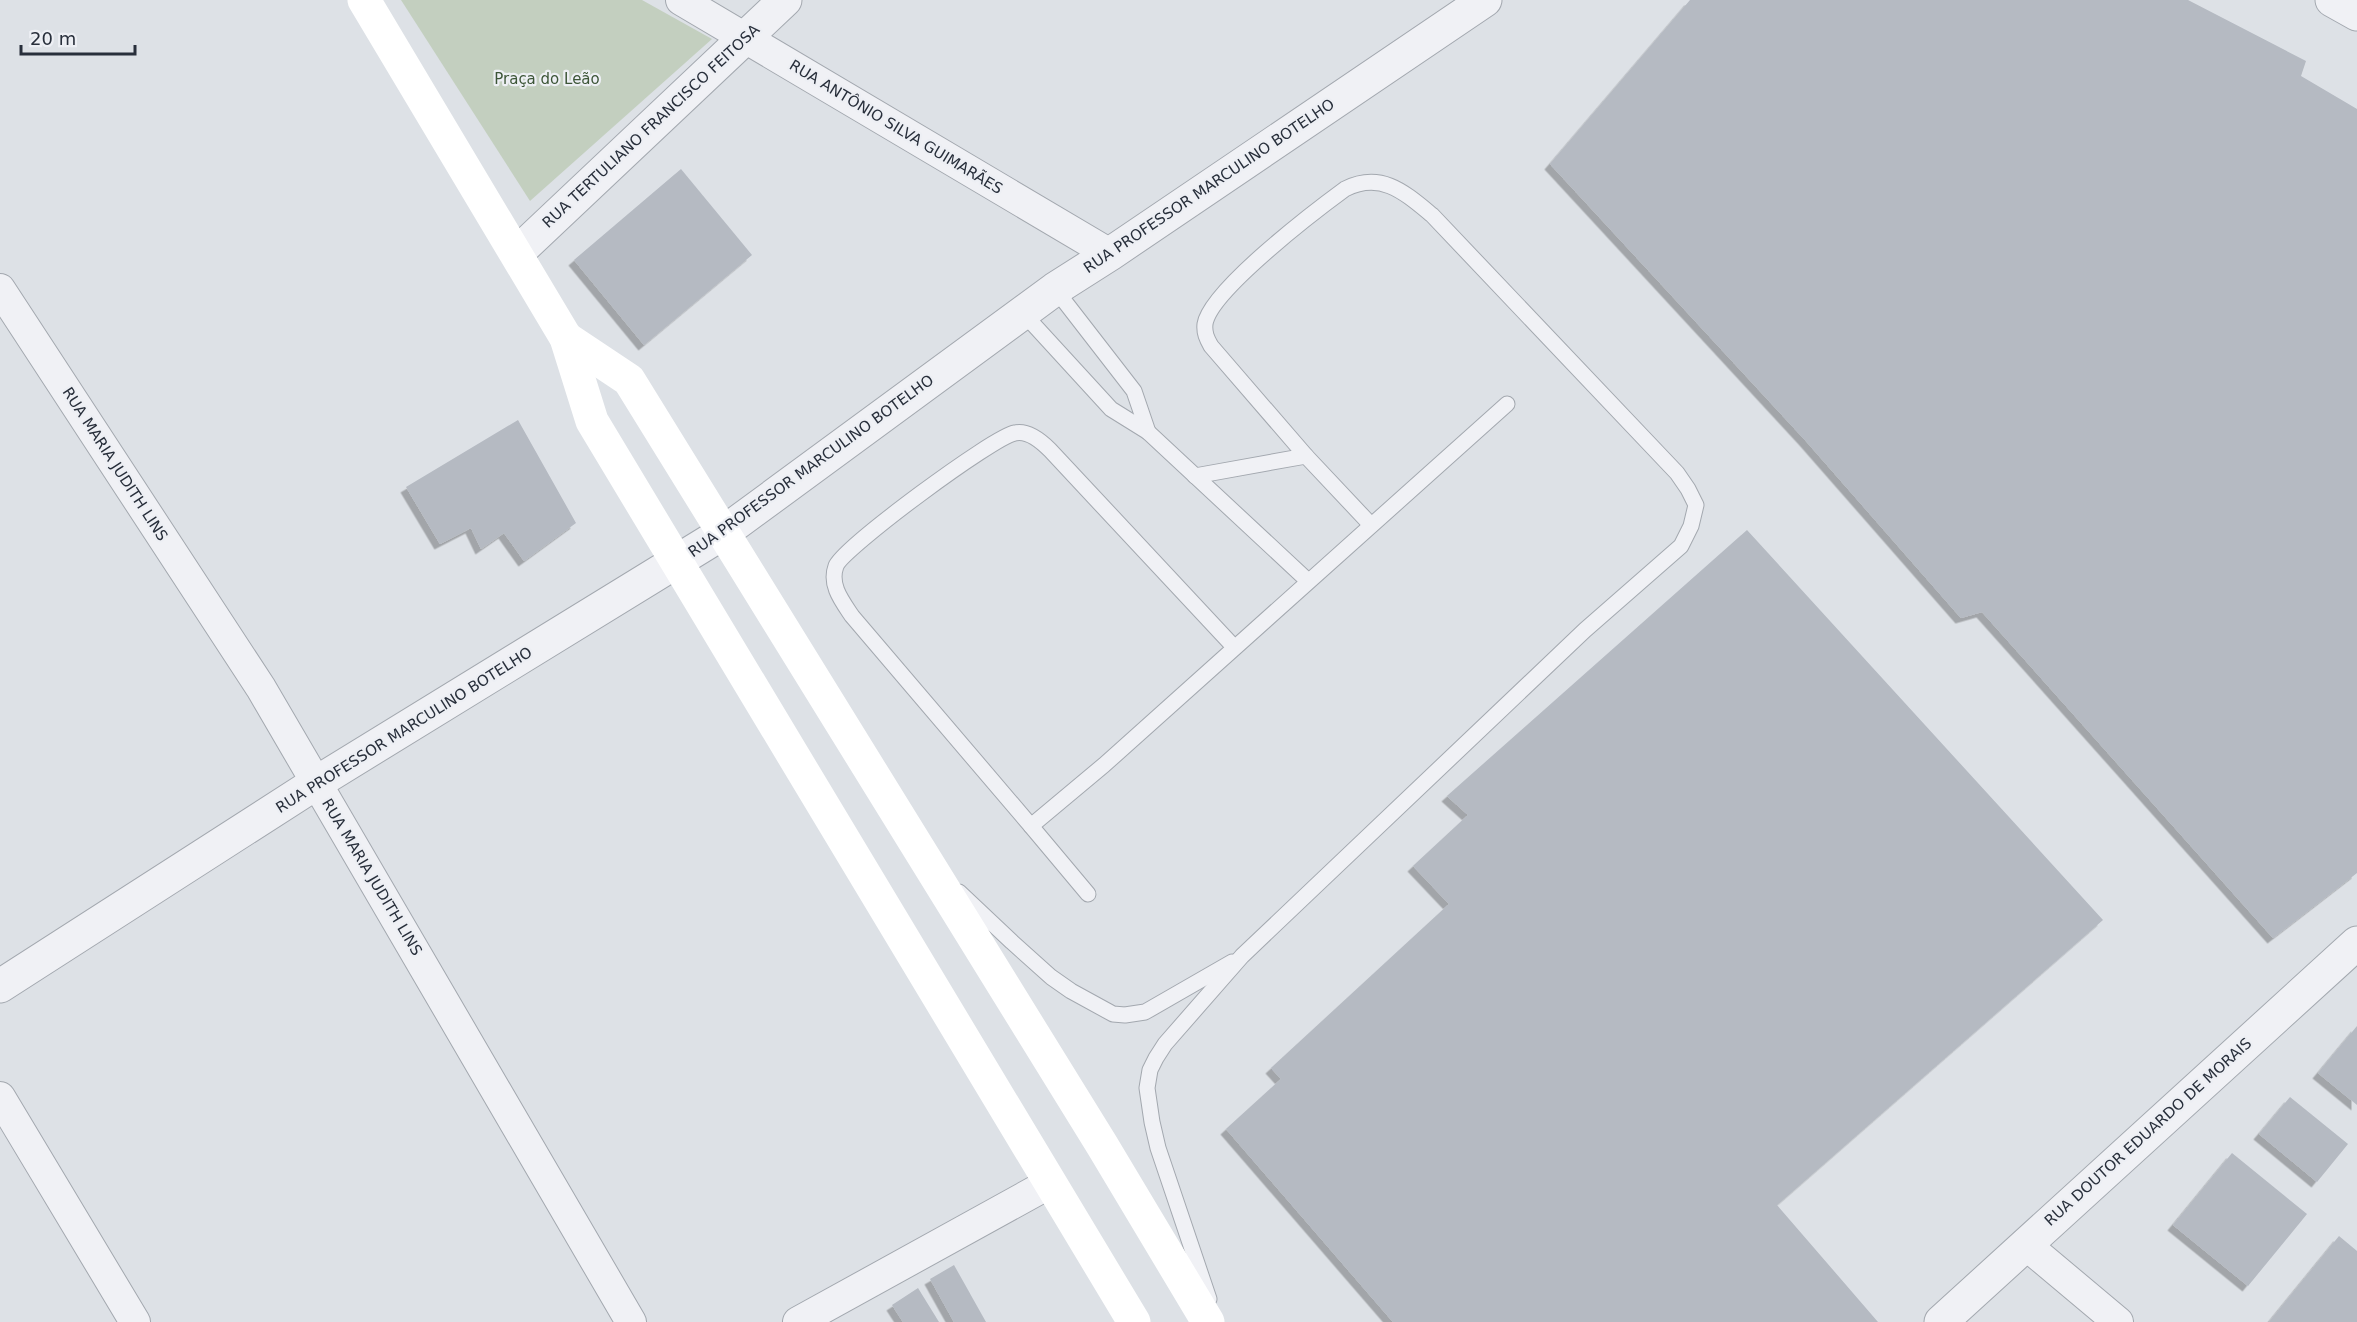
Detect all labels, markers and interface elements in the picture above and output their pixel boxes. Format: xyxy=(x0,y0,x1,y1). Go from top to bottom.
scale bar xyxy=(21,18,135,56)
street label: RUA TERTULIANO FRANCISCO FEITOSA xyxy=(539,20,764,232)
text: 20 m xyxy=(30,28,76,49)
street label: RUA ANTÔNIO SILVA GUIMARÃES xyxy=(786,55,1006,198)
park label: Praça do Leão xyxy=(494,70,600,88)
street label: RUA PROFESSOR MARCULINO BOTELHO xyxy=(1080,95,1338,277)
street label: RUA PROFESSOR MARCULINO BOTELHO xyxy=(685,371,937,561)
street label: RUA MARIA JUDITH LINS xyxy=(59,384,171,544)
street label: RUA PROFESSOR MARCULINO BOTELHO xyxy=(273,643,535,817)
street label: RUA MARIA JUDITH LINS xyxy=(318,795,426,959)
street label: RUA DOUTOR EDUARDO DE MORAIS xyxy=(2041,1034,2255,1230)

